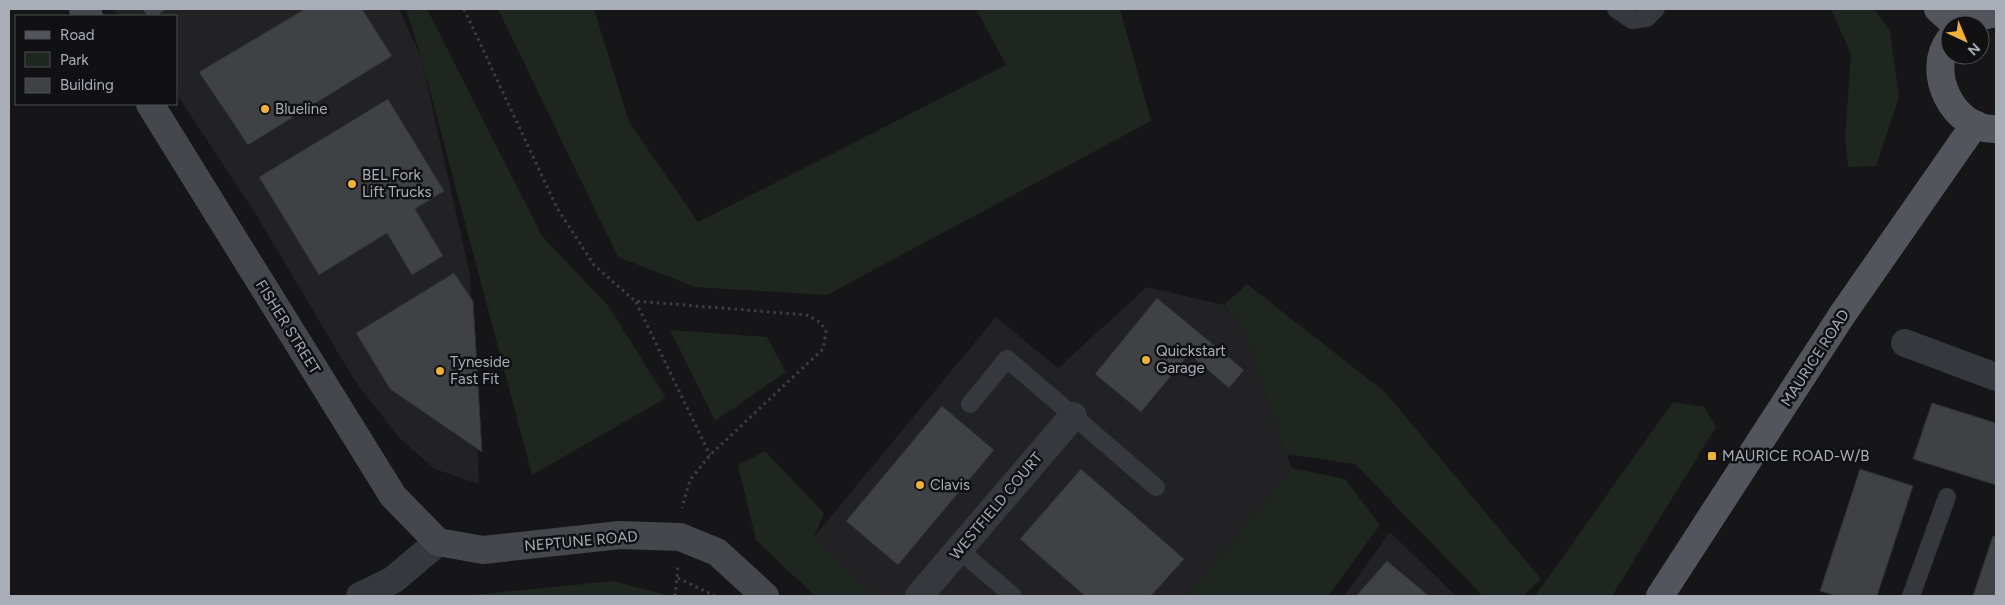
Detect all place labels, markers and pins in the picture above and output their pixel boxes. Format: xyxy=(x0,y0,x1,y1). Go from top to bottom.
place label: Blueline xyxy=(275,100,327,118)
marker: Blueline xyxy=(259,103,271,115)
place label: BEL Fork Lift Trucks xyxy=(362,166,432,201)
marker: BEL Fork Lift Trucks xyxy=(346,178,358,190)
place label: Quickstart Garage xyxy=(1156,342,1226,377)
place label: Tyneside Fast Fit xyxy=(450,353,510,388)
marker: Quickstart Garage xyxy=(1140,354,1152,366)
marker: Tyneside Fast Fit xyxy=(434,365,446,377)
place label: MAURICE ROAD-W/B xyxy=(1722,447,1869,465)
marker: MAURICE ROAD-W/B xyxy=(1706,450,1718,462)
place label: Clavis xyxy=(930,476,970,494)
marker: Clavis xyxy=(914,479,926,491)

